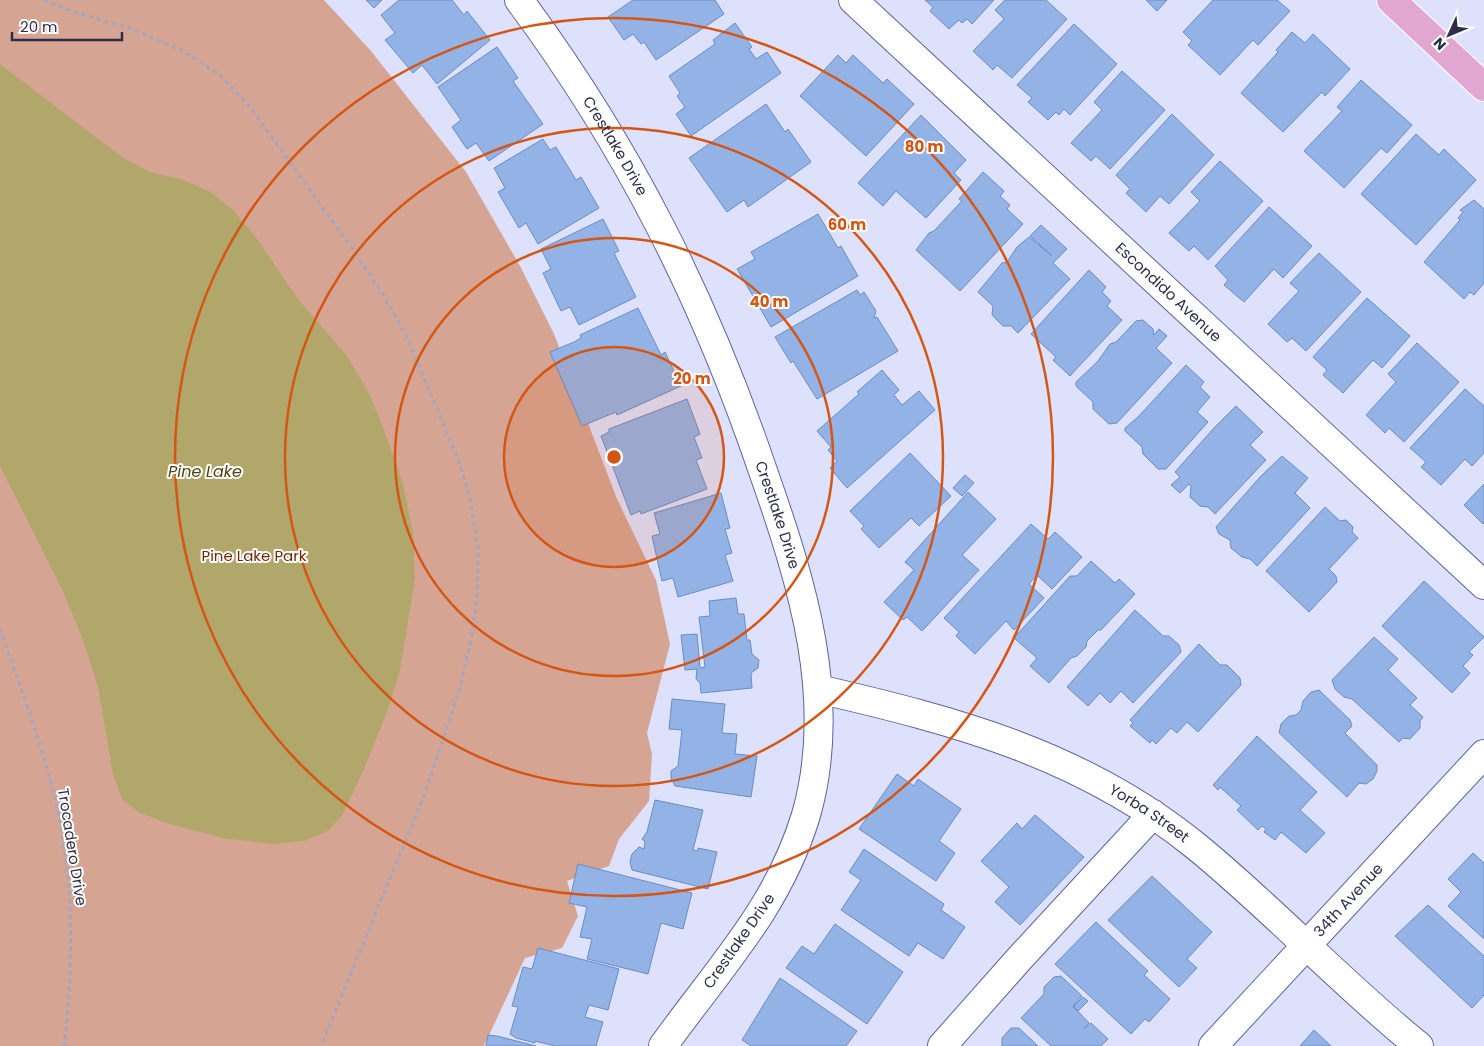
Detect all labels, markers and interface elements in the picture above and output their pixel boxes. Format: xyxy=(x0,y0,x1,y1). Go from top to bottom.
scale bar xyxy=(12,10,122,42)
north arrow xyxy=(1424,10,1474,60)
text: 20 m xyxy=(20,16,58,37)
text: N xyxy=(1429,33,1450,55)
street label: Crestlake Drive xyxy=(578,92,653,199)
text: 80 m xyxy=(905,136,943,157)
text: 60 m xyxy=(828,214,866,235)
street label: Escondido Avenue xyxy=(1111,237,1226,347)
text: 40 m xyxy=(749,291,789,312)
text: 20 m xyxy=(673,368,711,389)
centre of rings xyxy=(605,448,623,466)
street label: Crestlake Drive xyxy=(750,458,805,571)
water label: Pine Lake xyxy=(168,460,242,483)
park label: Pine Lake Park xyxy=(201,545,307,566)
street label: Yorba Street xyxy=(1105,779,1194,847)
street label: Trocadero Drive xyxy=(53,787,92,907)
street label: 34th Avenue xyxy=(1308,858,1388,941)
street label: Crestlake Drive xyxy=(698,889,779,993)

